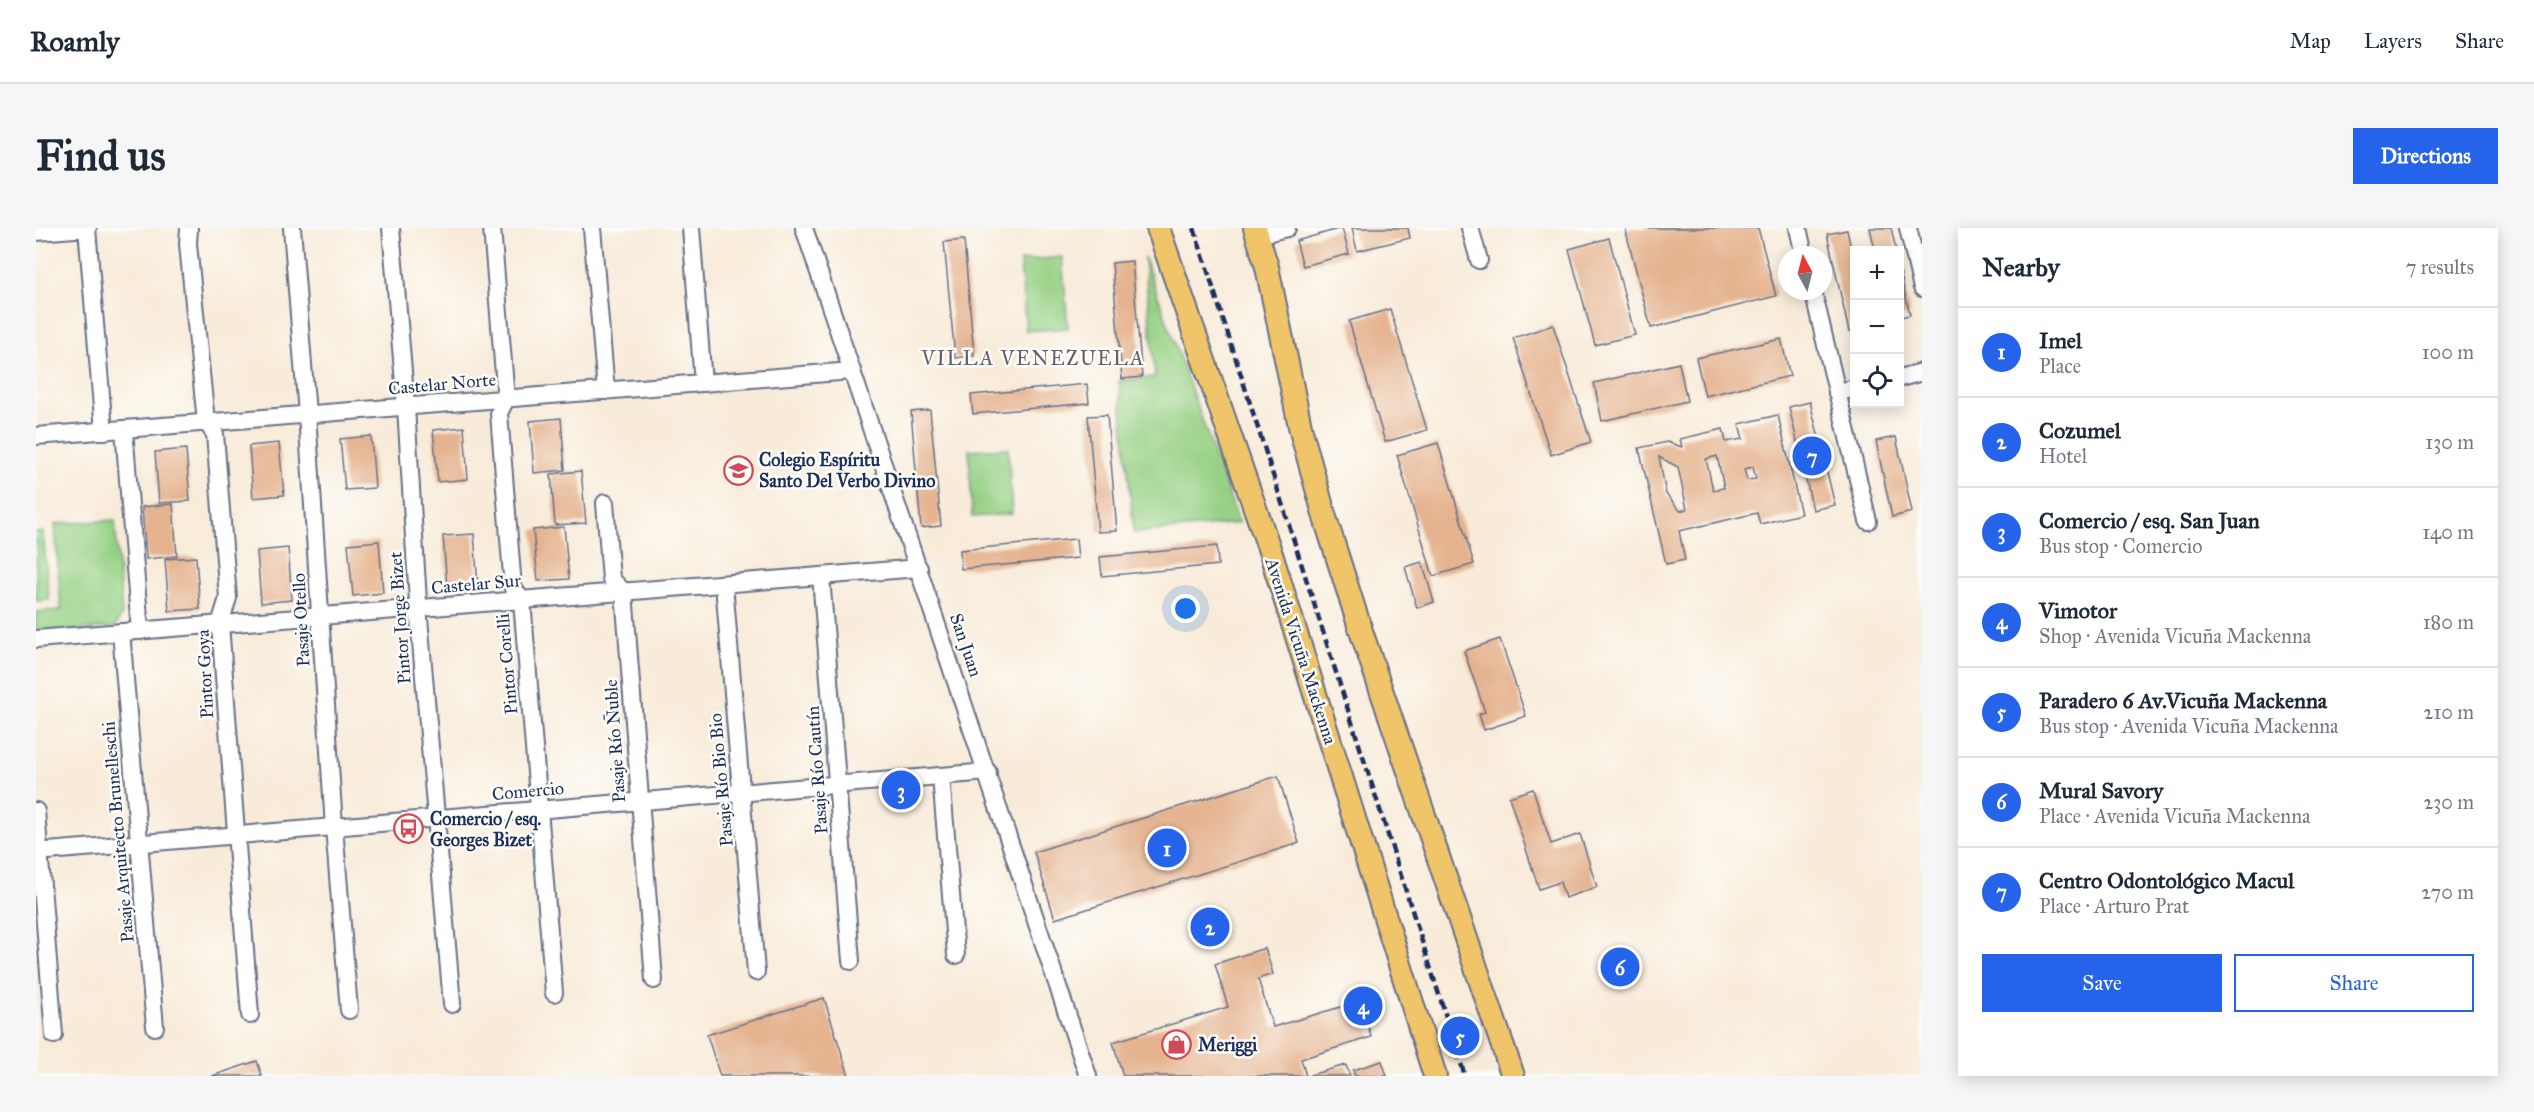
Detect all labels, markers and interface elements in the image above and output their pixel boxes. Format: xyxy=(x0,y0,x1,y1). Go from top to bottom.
text: Roamly xyxy=(30,24,119,59)
text: Map xyxy=(2290,28,2331,54)
text: Layers xyxy=(2364,28,2422,54)
text: Share xyxy=(2455,28,2504,54)
button: Directions xyxy=(2353,128,2498,184)
text: Find us xyxy=(36,130,166,182)
north arrow xyxy=(1778,246,1832,300)
map controls xyxy=(1850,246,1904,408)
button: + xyxy=(1850,246,1904,300)
text: Nearby xyxy=(1982,251,2060,283)
text: 7 results xyxy=(2406,255,2474,279)
button: − xyxy=(1850,300,1904,354)
text: Imel xyxy=(2039,327,2082,354)
text: 1 xyxy=(1998,340,2005,364)
text: 100 m xyxy=(2422,340,2474,364)
district label: VILLA VENEZUELA xyxy=(920,346,1145,370)
button: locate xyxy=(1850,354,1904,408)
text: Place xyxy=(2039,354,2081,378)
street label: Castelar Norte xyxy=(387,368,497,400)
text: Cozumel xyxy=(2039,417,2121,444)
text: 2 xyxy=(1997,430,2006,454)
text: 130 m xyxy=(2425,430,2474,454)
pin: 7 xyxy=(1792,434,1832,478)
text: Hotel xyxy=(2039,444,2087,468)
place label: Colegio Espíritu Santo Del Verbo Divino xyxy=(759,449,935,492)
school or university icon: Colegio Espíritu Santo Del Verbo Divino xyxy=(722,454,754,486)
text: Comercio / esq. San Juan xyxy=(2039,507,2260,534)
text: 3 xyxy=(1998,520,2006,544)
text: 140 m xyxy=(2422,520,2474,544)
text: Bus stop · Comercio xyxy=(2039,534,2202,558)
street label: Pintor Jorge Bizet xyxy=(384,550,417,685)
street label: Avenida Vicuña Mackenna xyxy=(1260,554,1342,747)
street label: Castelar Sur xyxy=(430,569,522,599)
street label: Pasaje Otello xyxy=(288,573,314,667)
your location xyxy=(1171,594,1200,623)
text: Vimotor xyxy=(2039,597,2117,624)
text: 4 xyxy=(1996,610,2007,634)
text: 180 m xyxy=(2423,610,2474,634)
street label: San Juan xyxy=(944,611,987,680)
street label: Pintor Corelli xyxy=(492,613,522,715)
text: Shop · Avenida Vicuña Mackenna xyxy=(2039,624,2311,648)
street label: Pintor Goya xyxy=(192,628,218,719)
street label: Pasaje Río Ñuble xyxy=(599,679,630,804)
text: Paradero 6 Av.Vicuña Mackenna xyxy=(2039,687,2327,714)
text: 5 xyxy=(1997,700,2006,724)
text: 210 m xyxy=(2424,700,2474,724)
street label: Pasaje Río Cautín xyxy=(802,705,832,835)
street label: Pasaje Río Bio Bio xyxy=(704,712,738,848)
text: Bus stop · Avenida Vicuña Mackenna xyxy=(2039,714,2338,738)
street label: Pasaje Arquitecto Brunelleschi xyxy=(97,720,140,944)
pin: 3 xyxy=(882,768,920,812)
street label: Comercio xyxy=(491,777,565,805)
text: Mural Savory xyxy=(2039,777,2163,804)
text: 6 xyxy=(1996,790,2007,814)
text: 230 m xyxy=(2423,790,2474,814)
text: Place · Avenida Vicuña Mackenna xyxy=(2039,804,2310,828)
place label: Comercio / esq. Georges Bizet xyxy=(430,808,542,852)
bus stop icon: Comercio / esq. Georges Bizet xyxy=(393,813,425,845)
pin: 1 xyxy=(1148,826,1186,870)
text: Centro Odontológico Macul xyxy=(2039,867,2294,894)
text: 7 xyxy=(1996,880,2007,904)
text: 270 m xyxy=(2421,880,2474,904)
text: Place · Arturo Prat xyxy=(2039,894,2189,918)
pin: 2 xyxy=(1190,904,1230,950)
pin: 6 xyxy=(1600,944,1640,990)
button: Save xyxy=(1982,954,2222,1012)
button: Share xyxy=(2234,954,2474,1012)
pin: 4 xyxy=(1344,984,1382,1028)
pin: 5 xyxy=(1440,1014,1480,1058)
shop icon: Meriggi xyxy=(1161,1029,1193,1061)
place label: Meriggi xyxy=(1198,1034,1258,1057)

